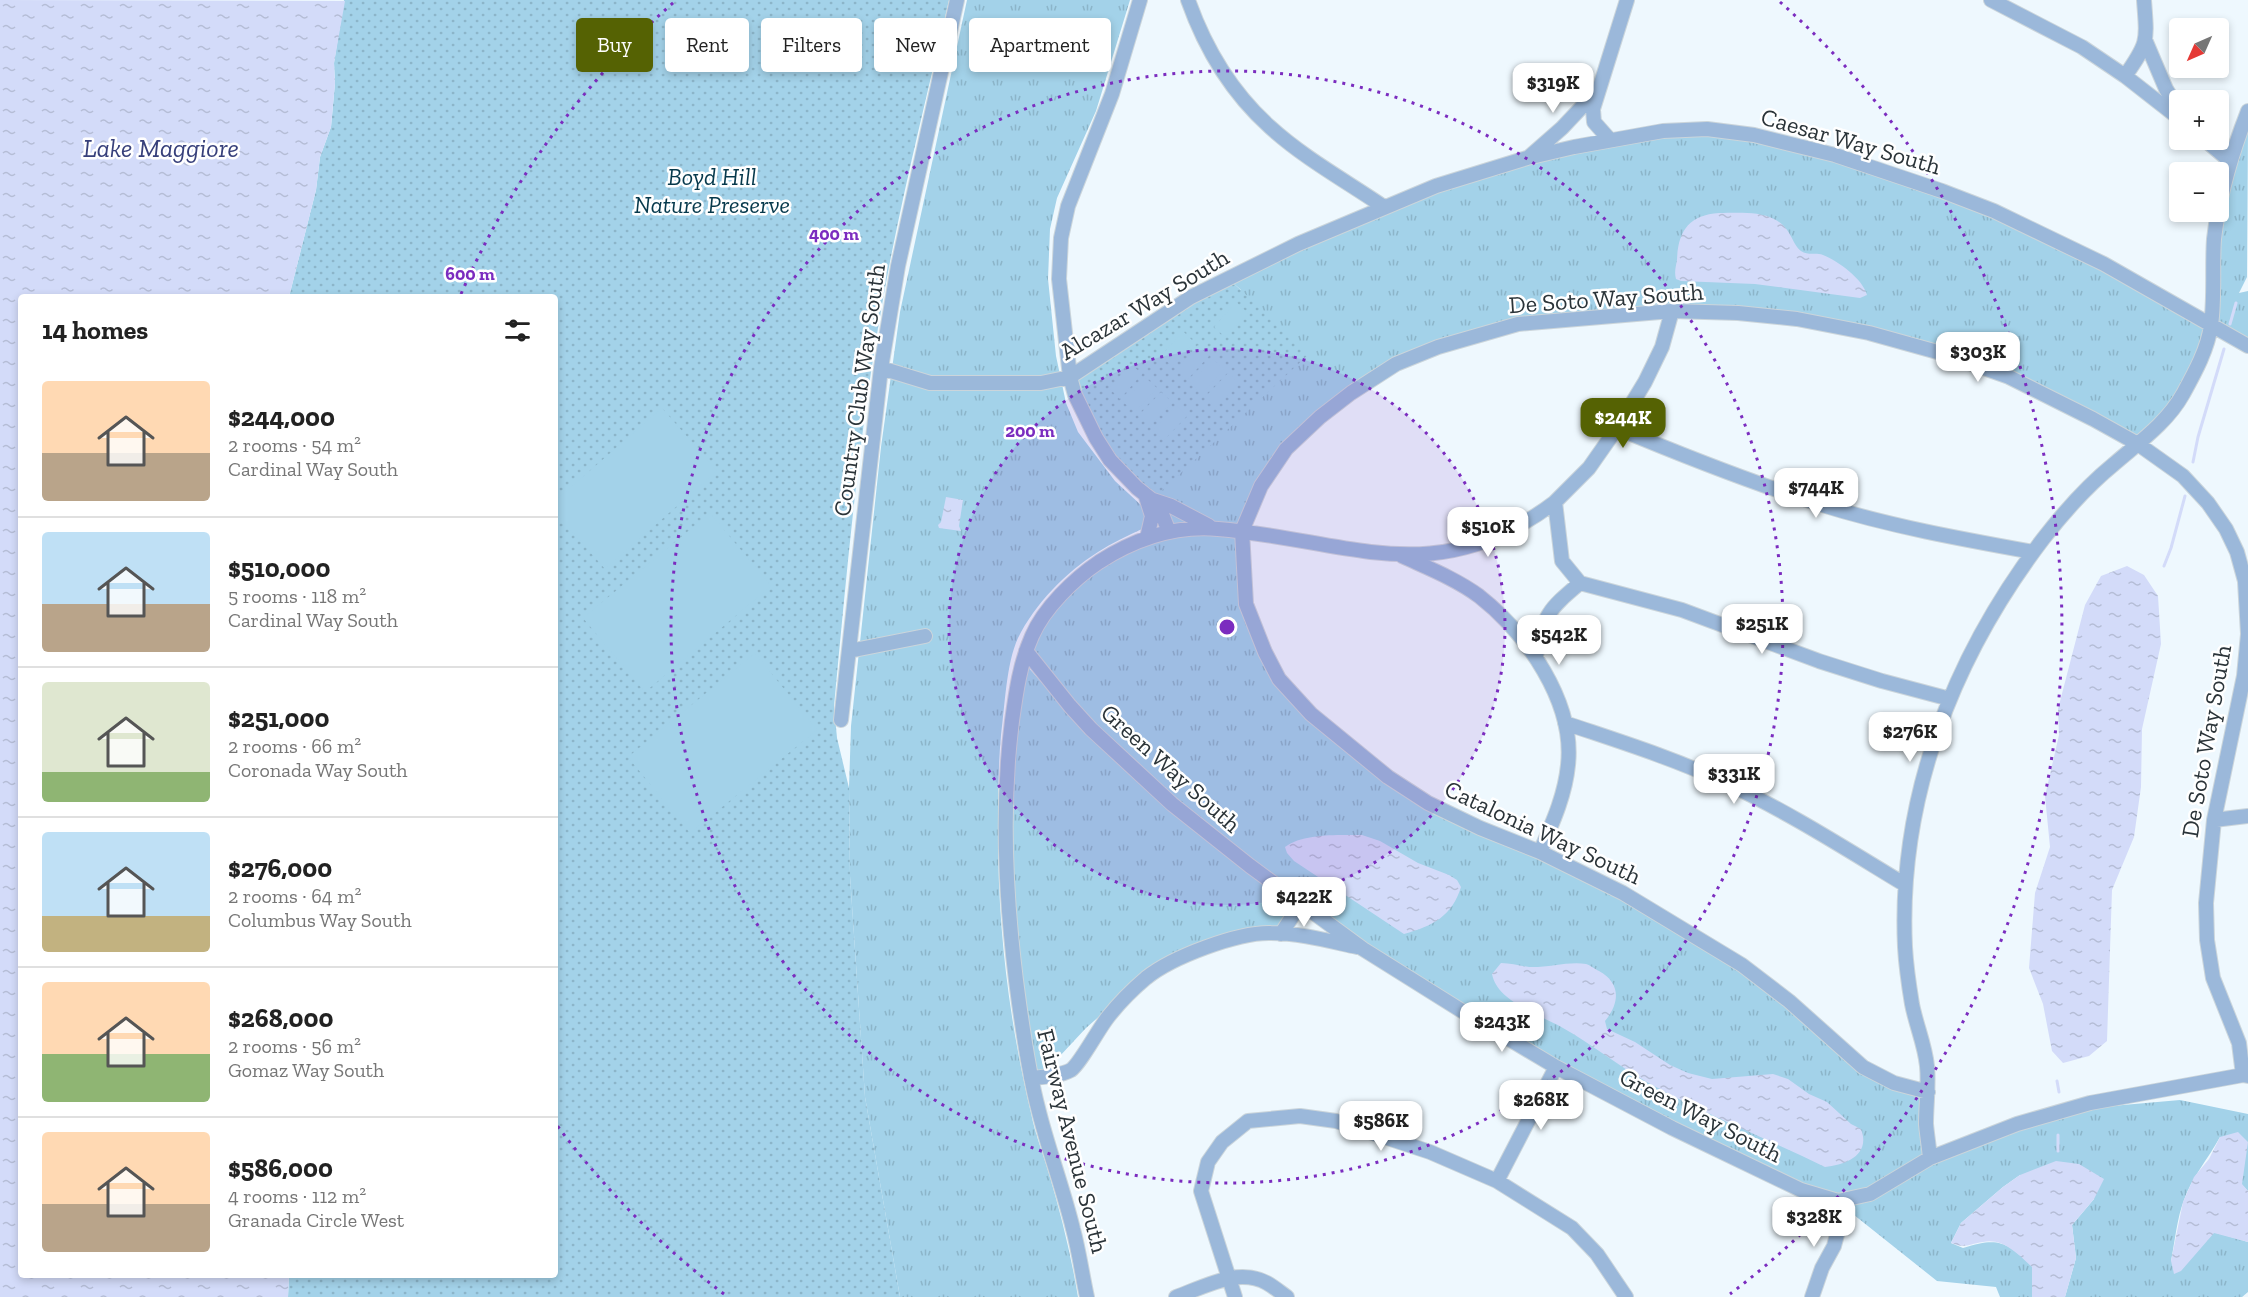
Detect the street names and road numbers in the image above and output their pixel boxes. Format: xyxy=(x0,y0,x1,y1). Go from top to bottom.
street label: Caesar Way South xyxy=(1758,102,1945,181)
street label: Alcazar Way South xyxy=(1054,242,1234,366)
street label: Country Club Way South xyxy=(827,261,891,518)
street label: De Soto Way South xyxy=(1508,277,1705,319)
street label: De Soto Way South xyxy=(2175,642,2237,840)
street label: Green Way South xyxy=(1095,698,1247,839)
street label: Catalonia Way South xyxy=(1440,774,1646,890)
street label: Fairway Avenue South xyxy=(1031,1026,1115,1257)
street label: Green Way South xyxy=(1615,1062,1787,1169)

